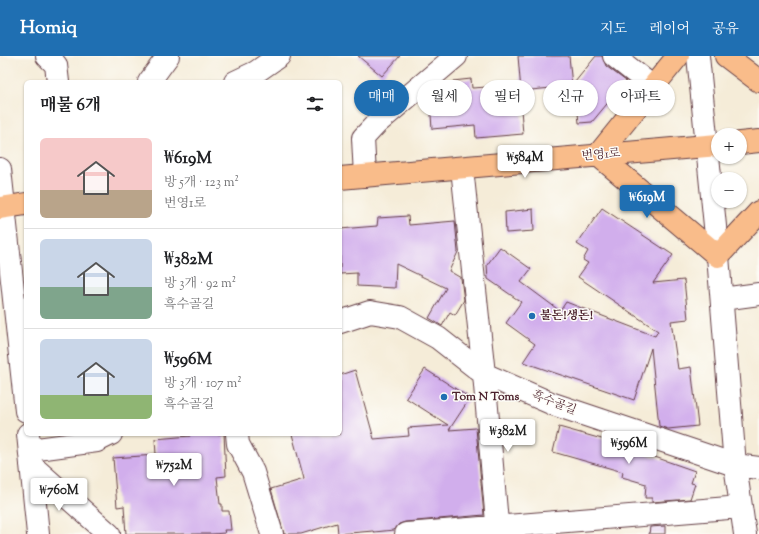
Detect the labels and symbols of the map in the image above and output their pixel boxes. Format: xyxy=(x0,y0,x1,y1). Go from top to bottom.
street label: 번영1로 xyxy=(581,144,622,166)
pin: ₩584M xyxy=(497,145,553,179)
pin: ₩619M xyxy=(619,185,675,219)
place label: 불돈!생돈! xyxy=(540,307,593,325)
marker: 불돈!생돈! xyxy=(527,311,537,321)
street label: 흑수골길 xyxy=(529,386,579,420)
place label: Tom N Toms xyxy=(451,388,519,406)
marker: Tom N Toms xyxy=(439,392,449,402)
pin: ₩382M xyxy=(480,419,536,453)
pin: ₩596M xyxy=(601,431,657,465)
pin: ₩752M xyxy=(146,453,202,487)
pin: ₩760M xyxy=(31,478,87,512)

